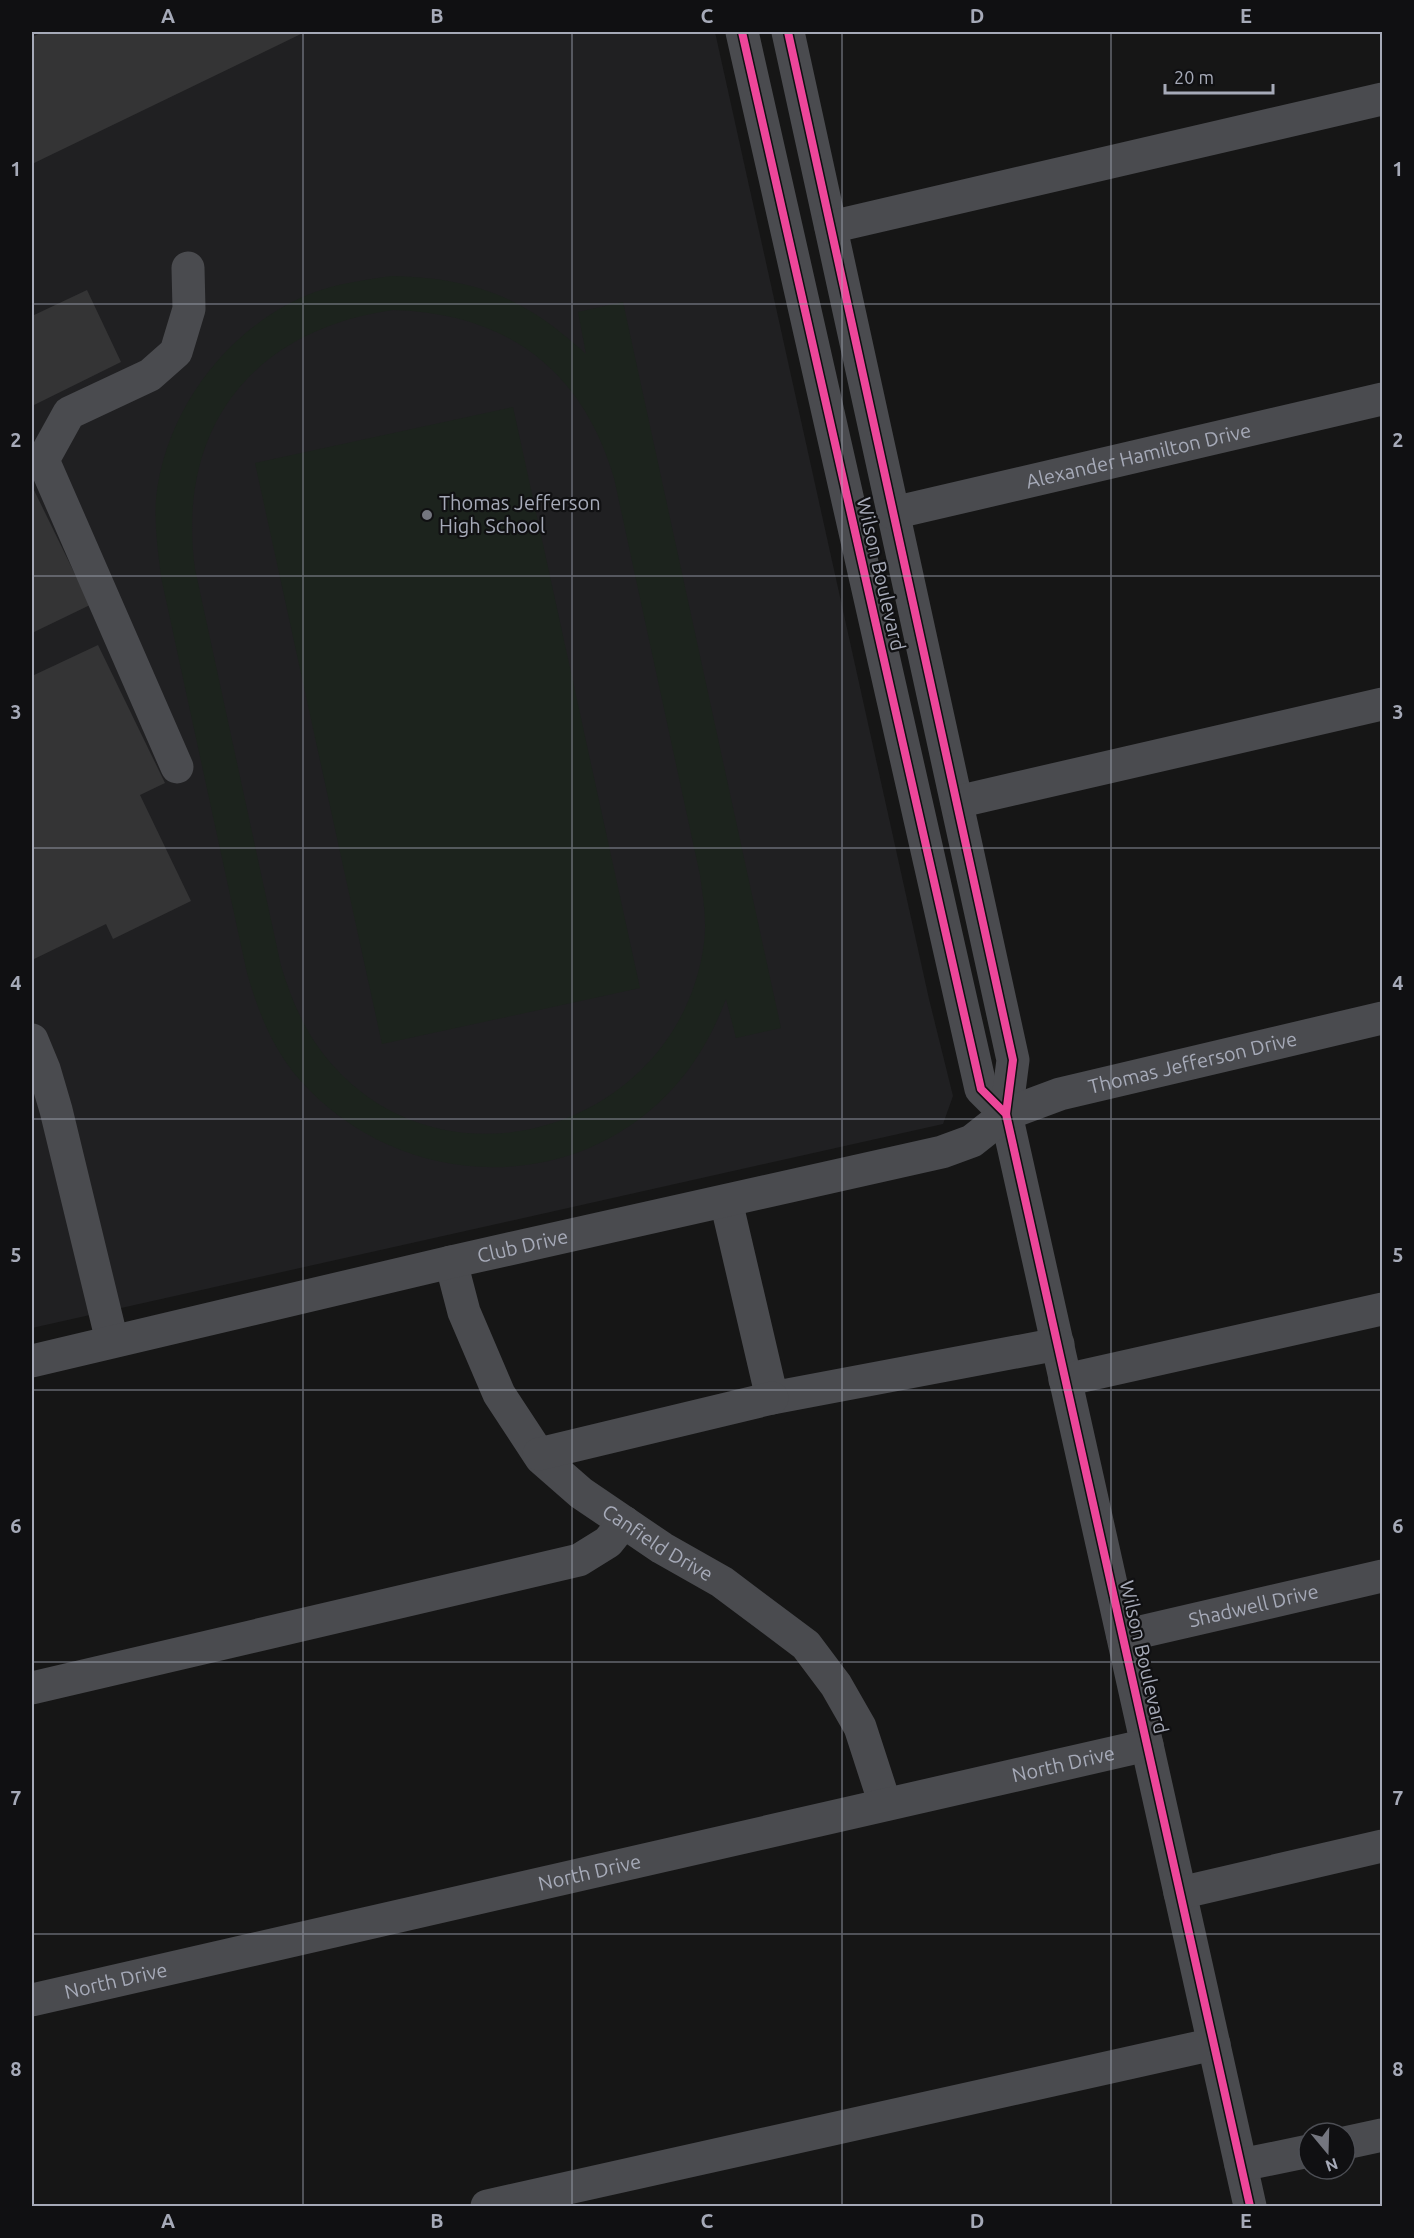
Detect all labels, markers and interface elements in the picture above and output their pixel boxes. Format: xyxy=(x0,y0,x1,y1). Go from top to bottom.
text: A xyxy=(161,4,175,27)
text: B xyxy=(430,4,444,27)
text: C xyxy=(701,4,714,27)
text: D xyxy=(970,4,984,27)
text: E xyxy=(1240,4,1252,27)
scale bar xyxy=(1165,57,1273,95)
text: 20 m xyxy=(1174,67,1214,87)
text: 1 xyxy=(10,157,22,180)
text: 1 xyxy=(1392,157,1404,180)
street label: Alexander Hamilton Drive xyxy=(1023,418,1253,493)
text: 2 xyxy=(10,428,22,451)
text: 2 xyxy=(1392,428,1404,451)
place label: Thomas Jefferson High School xyxy=(439,491,601,537)
street label: Wilson Boulevard xyxy=(853,495,910,653)
marker: Thomas Jefferson High School xyxy=(420,508,434,522)
text: 3 xyxy=(10,700,22,723)
text: 3 xyxy=(1392,700,1404,723)
text: 4 xyxy=(10,971,22,994)
text: 4 xyxy=(1392,971,1404,994)
street label: Thomas Jefferson Drive xyxy=(1086,1026,1299,1098)
street label: Club Drive xyxy=(475,1224,570,1267)
text: 5 xyxy=(10,1243,22,1266)
text: 5 xyxy=(1392,1243,1404,1266)
street label: Canfield Drive xyxy=(598,1499,717,1586)
text: 6 xyxy=(10,1514,22,1537)
text: 6 xyxy=(1392,1514,1404,1537)
street label: Wilson Boulevard xyxy=(1116,1578,1173,1736)
street label: Shadwell Drive xyxy=(1186,1579,1321,1631)
street label: North Drive xyxy=(1010,1741,1117,1787)
text: 7 xyxy=(10,1786,22,1809)
text: 7 xyxy=(1392,1786,1404,1809)
street label: North Drive xyxy=(536,1849,643,1895)
street label: North Drive xyxy=(62,1957,169,2003)
text: 8 xyxy=(10,2057,22,2080)
text: 8 xyxy=(1392,2057,1404,2080)
north arrow xyxy=(1297,2121,1357,2181)
text: N xyxy=(1323,2155,1340,2176)
text: A xyxy=(161,2209,175,2232)
text: B xyxy=(430,2209,444,2232)
text: C xyxy=(701,2209,714,2232)
text: D xyxy=(970,2209,984,2232)
text: E xyxy=(1240,2209,1252,2232)

